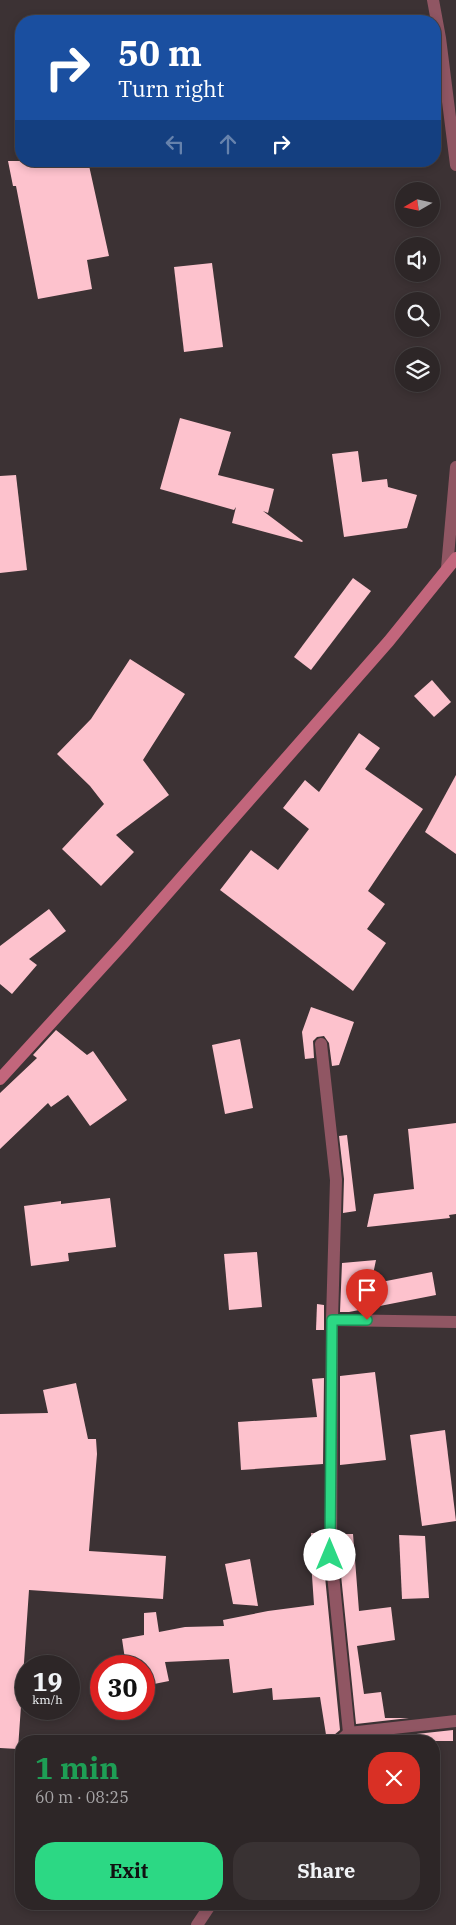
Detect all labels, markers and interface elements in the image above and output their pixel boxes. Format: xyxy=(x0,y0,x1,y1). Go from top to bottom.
text: 50 m xyxy=(118,30,202,76)
icon: right xyxy=(35,35,100,100)
text: Turn right xyxy=(118,74,225,103)
icon: left xyxy=(161,130,189,158)
icon: ahead xyxy=(214,130,242,158)
icon: right xyxy=(267,130,295,158)
north arrow xyxy=(395,182,440,228)
map controls xyxy=(395,182,440,392)
button: sound xyxy=(395,237,440,282)
button: search xyxy=(395,292,440,337)
button: layers xyxy=(395,347,440,392)
pin xyxy=(346,1269,388,1320)
icon: arrive xyxy=(353,1276,381,1304)
position arrow xyxy=(303,1528,355,1580)
speed limit sign: 30 xyxy=(90,1655,155,1720)
text: 19 xyxy=(32,1665,63,1698)
text: km/h xyxy=(32,1692,63,1707)
text: 1 min xyxy=(35,1748,119,1787)
button: close xyxy=(368,1752,420,1804)
text: 60 m · 08:25 xyxy=(35,1787,129,1807)
button: Exit xyxy=(35,1842,223,1900)
button: Share xyxy=(233,1842,420,1900)

